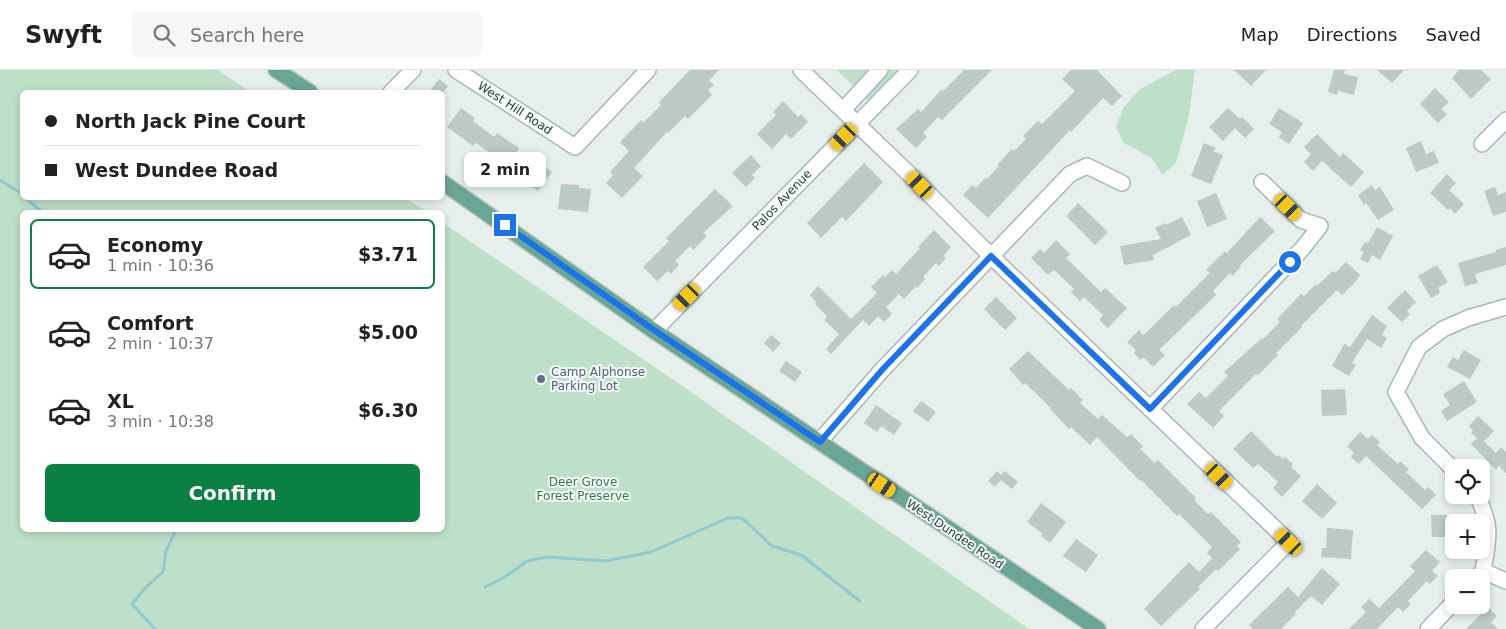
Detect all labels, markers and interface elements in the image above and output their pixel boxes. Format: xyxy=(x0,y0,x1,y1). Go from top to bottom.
search box xyxy=(132,12,482,57)
text: Swyft xyxy=(25,21,102,49)
icon: search xyxy=(150,21,178,49)
text: Search here xyxy=(190,24,304,46)
text: Map xyxy=(1241,24,1279,45)
text: Directions xyxy=(1307,24,1397,45)
text: Saved xyxy=(1425,24,1481,45)
street label: West Hill Road xyxy=(475,79,555,137)
text: North Jack Pine Court xyxy=(75,110,305,132)
car xyxy=(828,121,859,153)
callout: 2 min xyxy=(464,152,546,188)
text: West Dundee Road xyxy=(75,159,278,181)
text: 2 min xyxy=(480,160,530,179)
street label: Palos Avenue xyxy=(749,167,815,233)
car xyxy=(904,169,935,201)
car xyxy=(1272,191,1303,223)
route end xyxy=(494,214,516,236)
icon: car xyxy=(47,232,92,277)
text: Economy xyxy=(107,234,203,256)
text: $3.71 xyxy=(358,243,418,265)
route start xyxy=(1279,251,1301,273)
text: 1 min · 10:36 xyxy=(107,256,214,275)
car xyxy=(671,281,702,313)
icon: car xyxy=(47,310,92,355)
text: Comfort xyxy=(107,312,194,334)
text: $5.00 xyxy=(358,321,418,343)
text: 2 min · 10:37 xyxy=(107,334,214,353)
place label: Camp Alphonse Parking Lot xyxy=(551,365,645,393)
marker: Camp Alphonse Parking Lot xyxy=(535,373,547,385)
icon: car xyxy=(47,388,92,433)
text: XL xyxy=(107,390,134,412)
text: $6.30 xyxy=(358,399,418,421)
text: 3 min · 10:38 xyxy=(107,412,214,431)
map controls xyxy=(1445,459,1490,614)
button: locate xyxy=(1445,459,1490,504)
car xyxy=(1203,460,1235,492)
button: Confirm xyxy=(45,464,420,522)
car xyxy=(865,470,898,500)
park label: Deer Grove Forest Preserve xyxy=(537,475,629,503)
street label: West Dundee Road xyxy=(904,496,1006,572)
button: + xyxy=(1445,514,1490,559)
car xyxy=(1272,526,1305,558)
button: − xyxy=(1445,569,1490,614)

